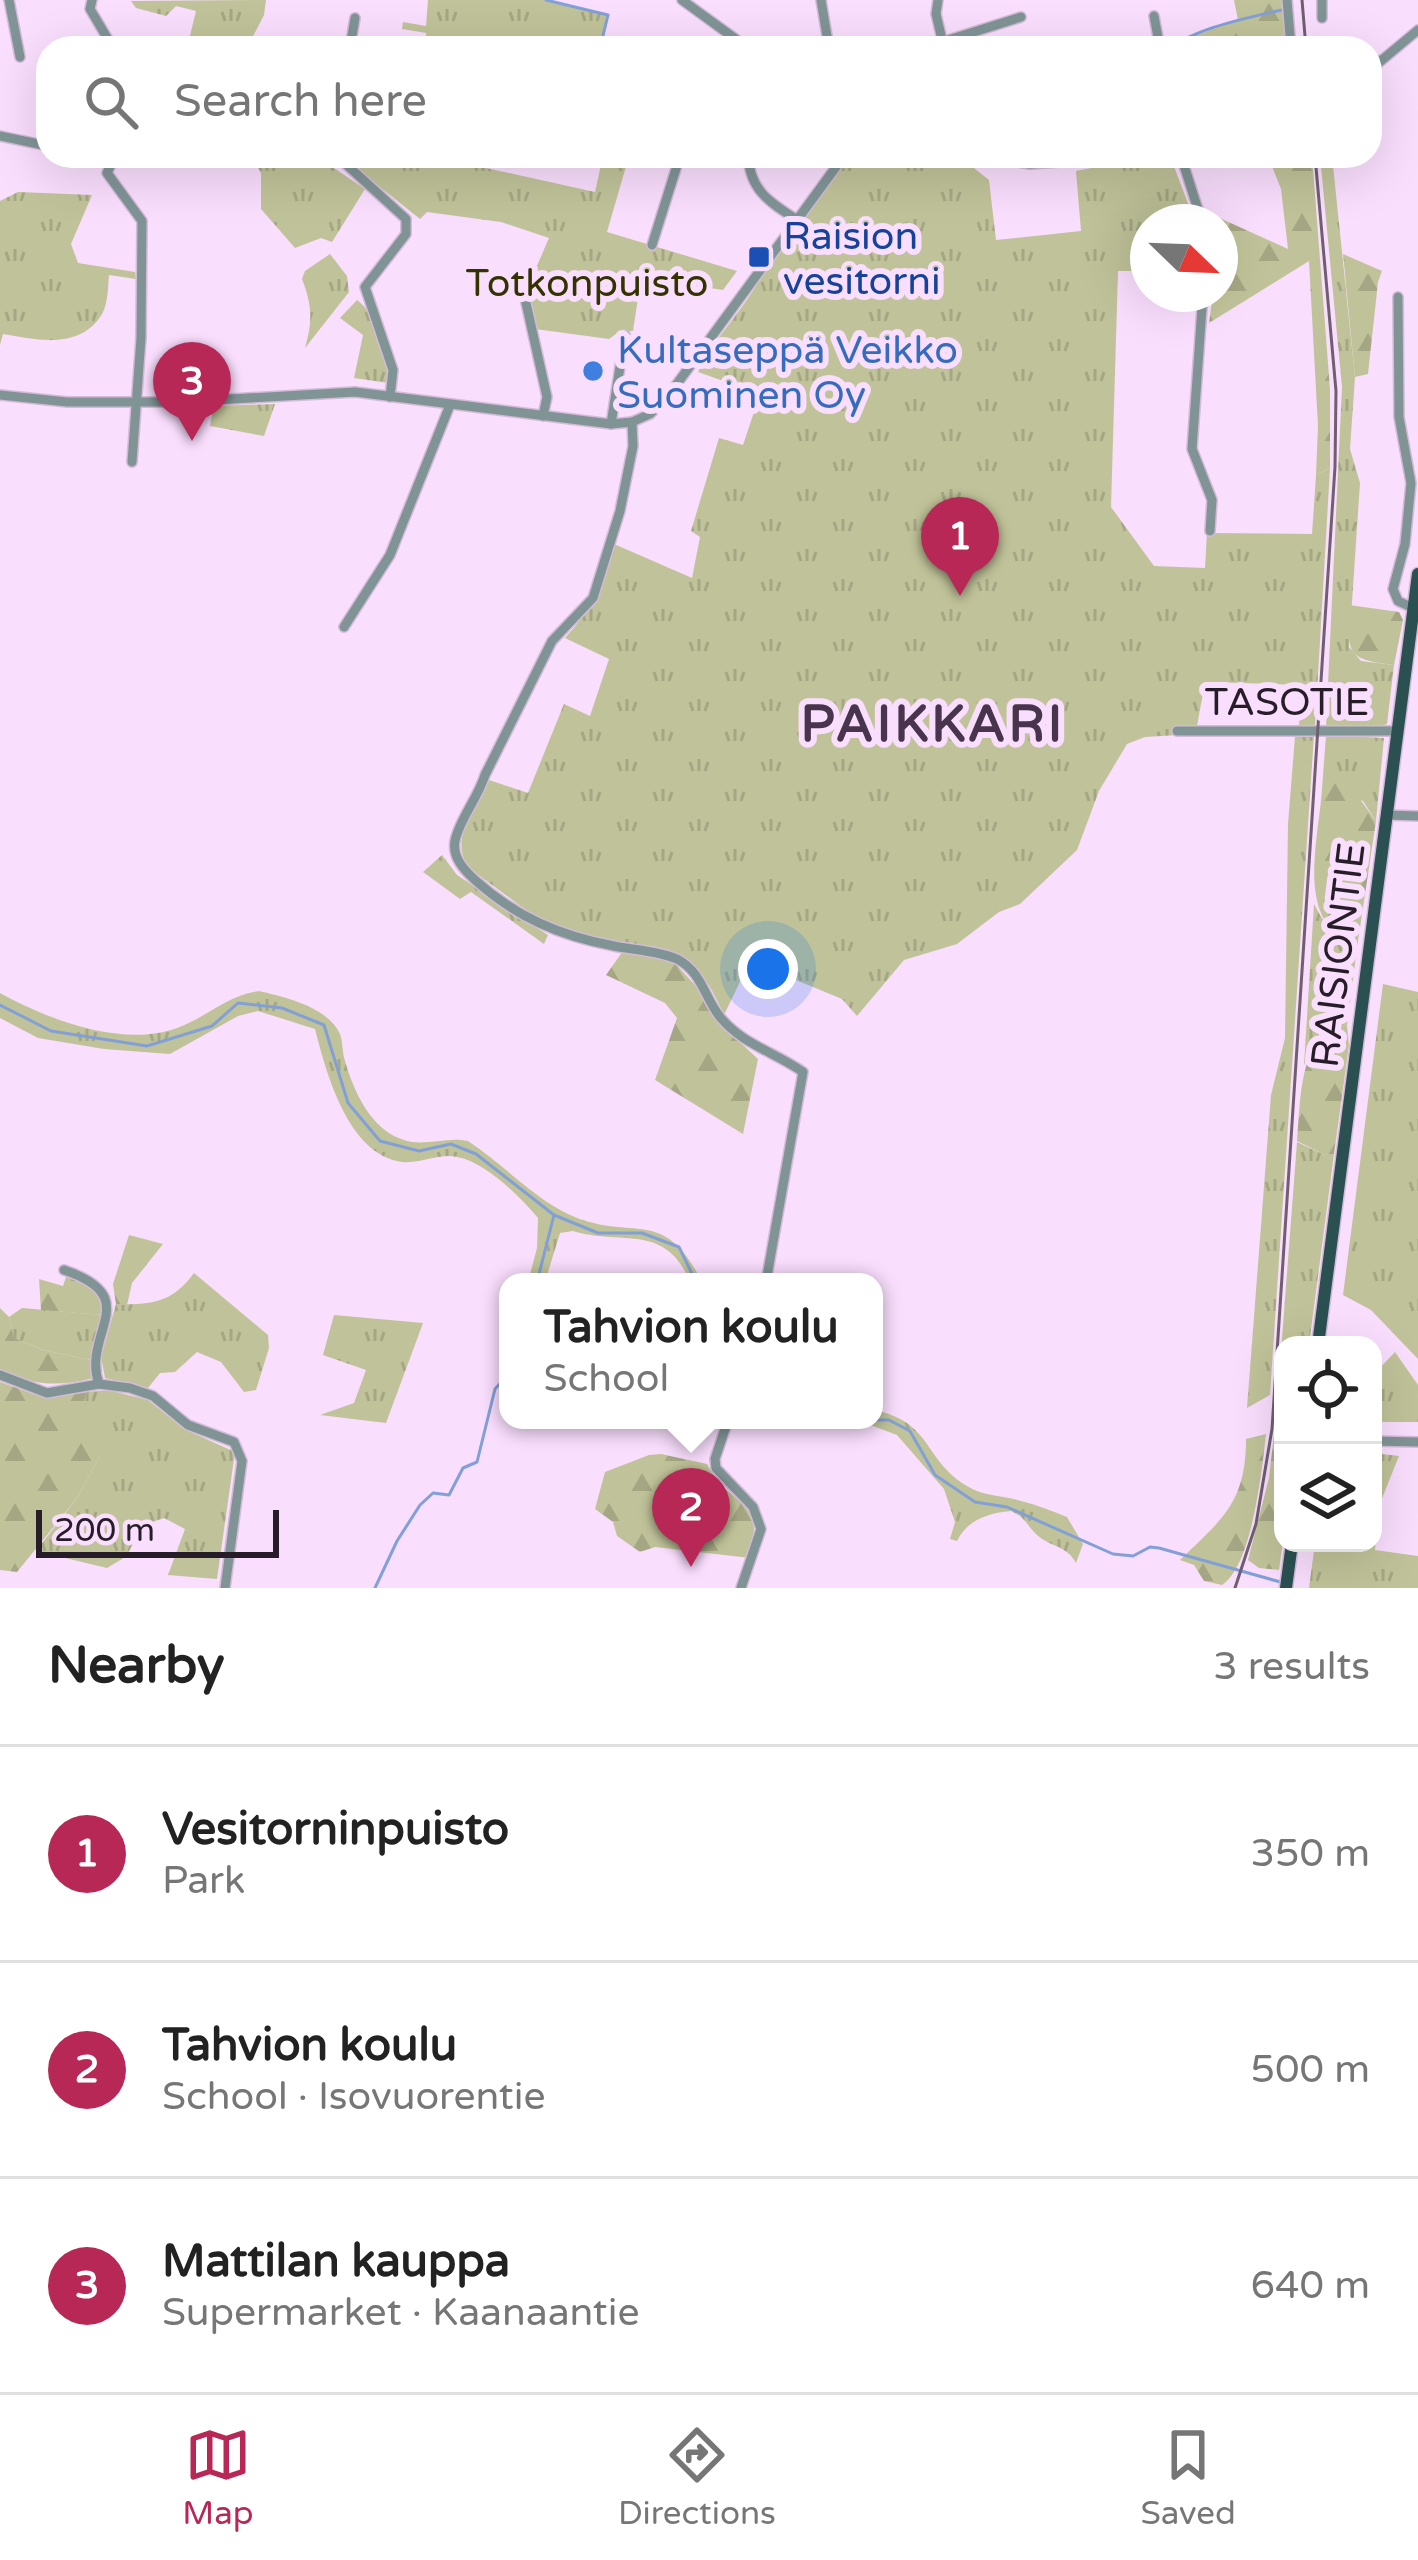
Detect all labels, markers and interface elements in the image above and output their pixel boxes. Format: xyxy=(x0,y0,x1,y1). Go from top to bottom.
search box xyxy=(36,36,1382,168)
icon: search xyxy=(78,69,144,135)
text: Search here xyxy=(174,75,427,129)
north arrow xyxy=(1130,204,1238,312)
place label: Raision vesitorni xyxy=(783,213,941,305)
marker: Raision vesitorni xyxy=(746,244,772,270)
park label: Totkonpuisto xyxy=(465,260,709,307)
place label: Kultaseppä Veikko Suominen Oy xyxy=(617,327,958,419)
pin: 3 xyxy=(153,342,231,441)
marker: Kultaseppä Veikko Suominen Oy xyxy=(580,358,606,384)
pin: 1 xyxy=(921,497,999,596)
street label: TASOTIE xyxy=(1205,679,1369,726)
district label: PAIKKARI xyxy=(801,694,1065,756)
street label: RAISIONTIE xyxy=(1301,840,1376,1070)
your location xyxy=(738,939,798,999)
popup xyxy=(499,1273,883,1429)
text: Tahvion koulu xyxy=(543,1301,839,1355)
map controls xyxy=(1274,1336,1382,1552)
button: locate xyxy=(1274,1336,1382,1444)
text: School xyxy=(543,1355,669,1402)
button: layers xyxy=(1274,1444,1382,1552)
pin: 2 xyxy=(652,1468,730,1567)
scale bar xyxy=(36,1504,279,1557)
text: 200 m xyxy=(54,1511,155,1550)
text: Nearby xyxy=(48,1635,225,1697)
text: 3 results xyxy=(1213,1643,1370,1690)
text: Vesitorninpuisto xyxy=(162,1803,509,1857)
text: 1 xyxy=(75,1830,99,1877)
text: 350 m xyxy=(1251,1830,1370,1877)
text: Park xyxy=(162,1857,245,1904)
text: Tahvion koulu xyxy=(162,2019,457,2073)
text: 2 xyxy=(75,2046,99,2093)
text: 500 m xyxy=(1251,2046,1370,2093)
text: School · Isovuorentie xyxy=(162,2073,546,2120)
text: Mattilan kauppa xyxy=(162,2235,510,2289)
text: 3 xyxy=(75,2262,99,2309)
text: 640 m xyxy=(1251,2262,1370,2309)
text: Supermarket · Kaanaantie xyxy=(162,2289,640,2336)
tab: Map xyxy=(182,2422,254,2533)
tab: Directions xyxy=(618,2422,776,2533)
tab: Saved xyxy=(1140,2422,1236,2533)

